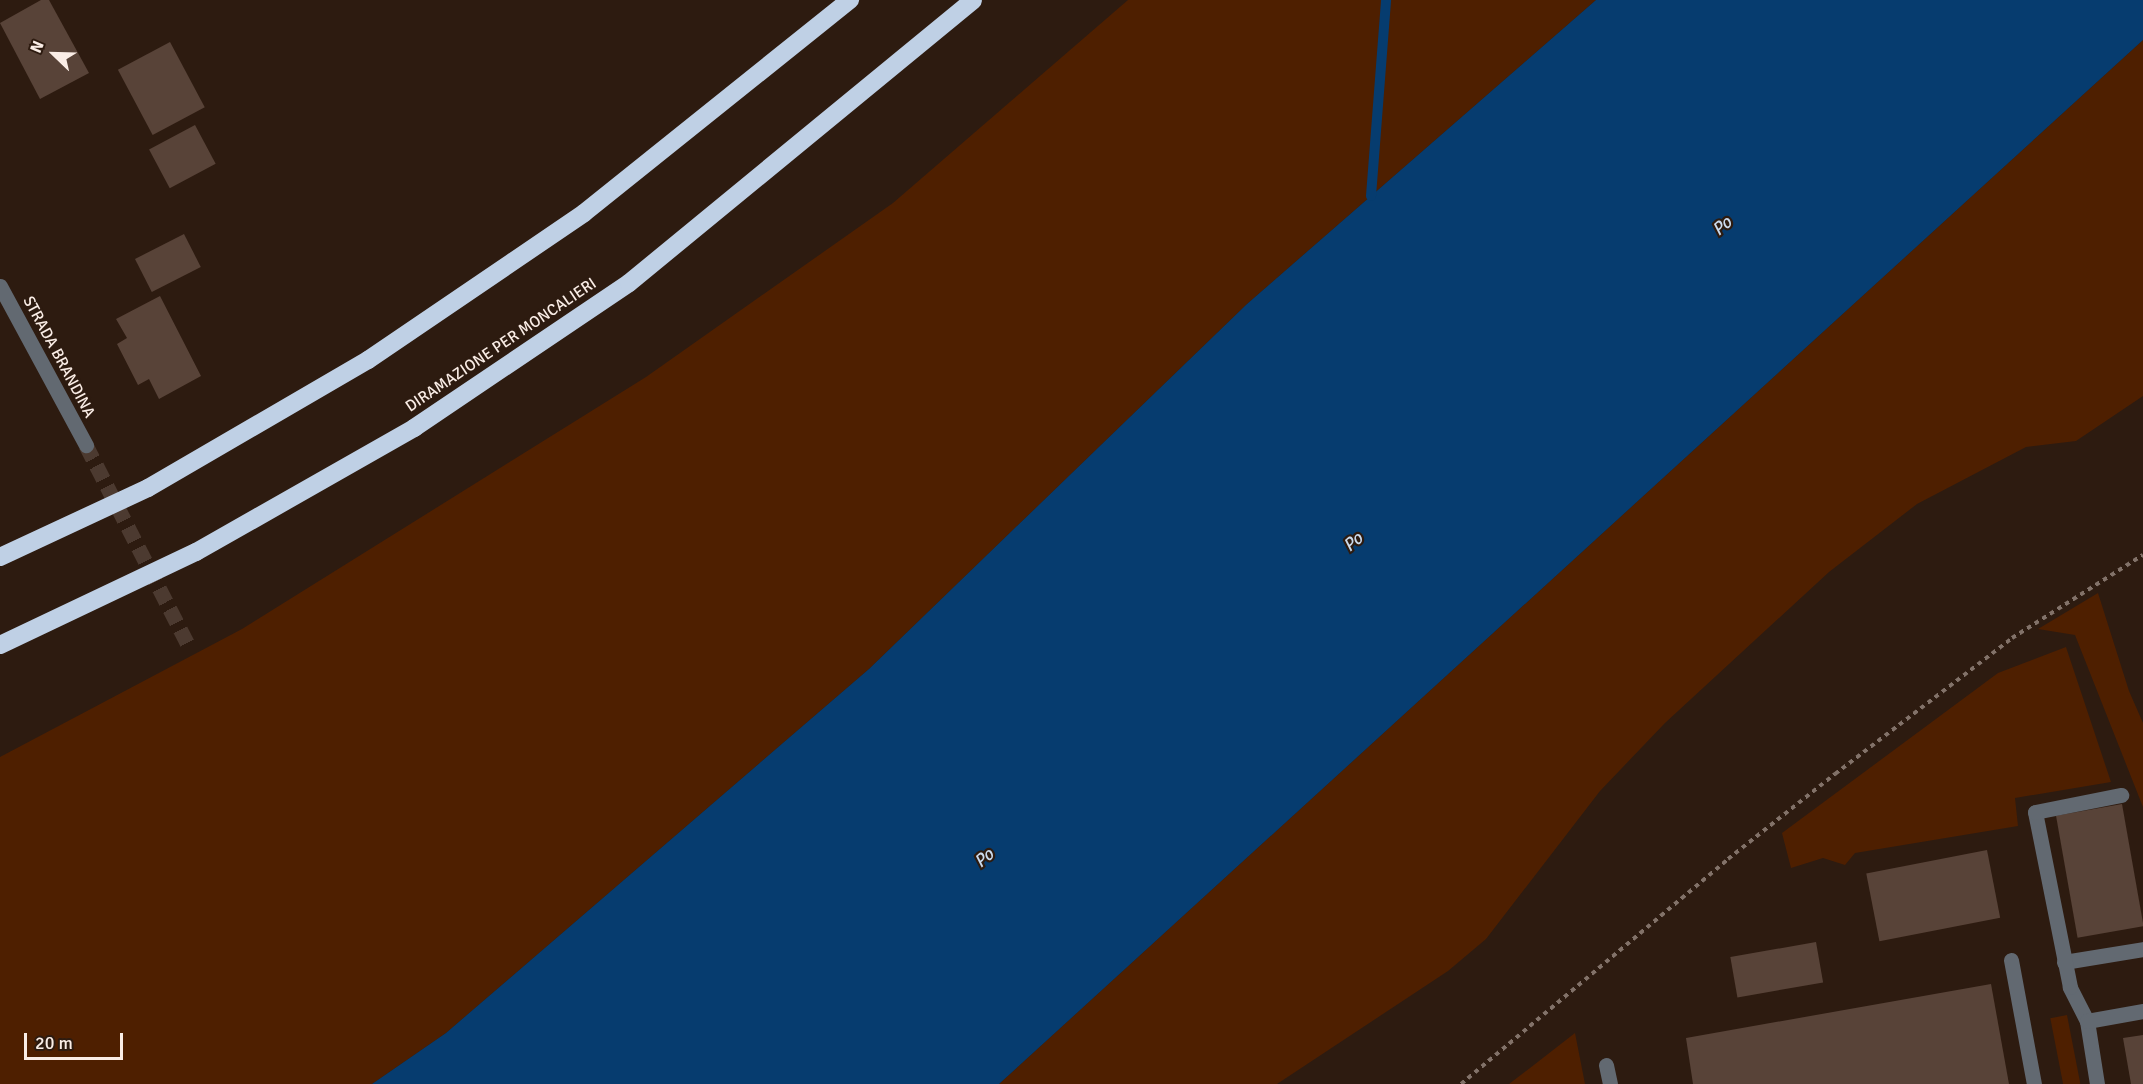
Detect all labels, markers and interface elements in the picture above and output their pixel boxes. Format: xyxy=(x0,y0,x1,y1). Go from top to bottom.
north arrow xyxy=(24,24,84,84)
text: N xyxy=(26,38,49,56)
water label: Po xyxy=(1708,212,1736,240)
street label: DIRAMAZIONE PER MONCALIERI xyxy=(402,274,600,416)
street label: STRADA BRANDINA xyxy=(19,293,99,421)
water label: Po xyxy=(1339,528,1367,556)
water label: Po xyxy=(970,844,998,872)
scale bar xyxy=(27,1021,126,1059)
text: 20 m xyxy=(35,1032,73,1054)

